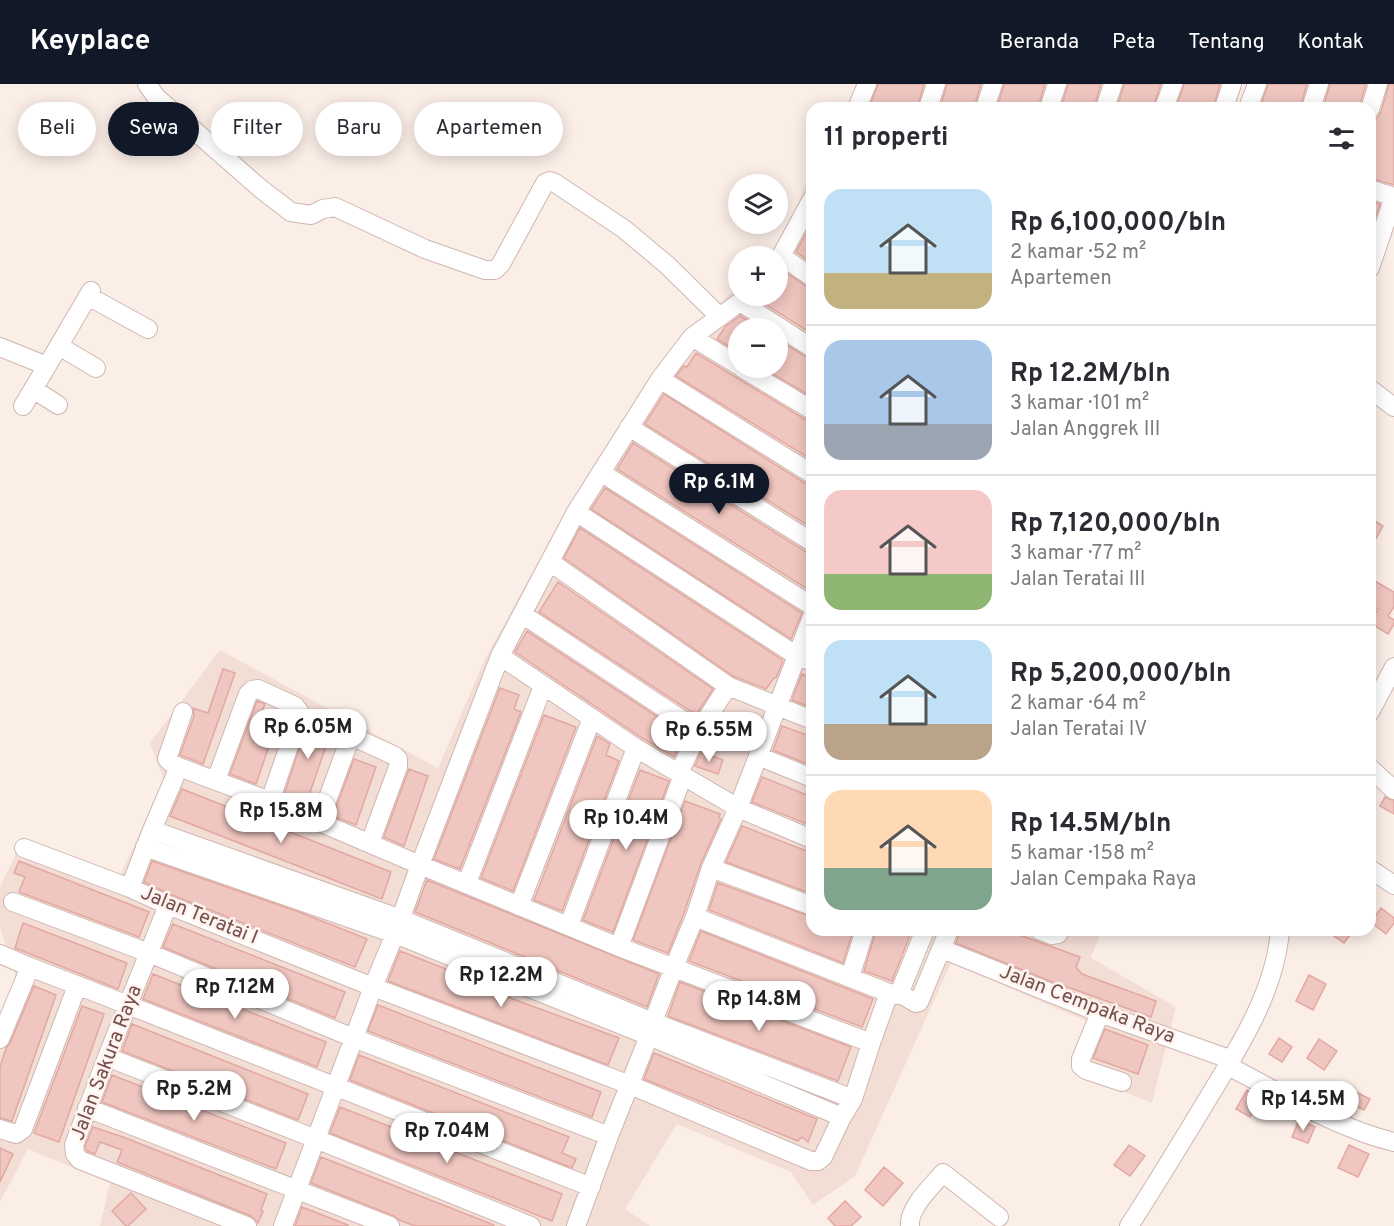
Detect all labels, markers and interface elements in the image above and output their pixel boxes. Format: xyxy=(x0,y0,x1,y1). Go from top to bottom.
text: Keyplace xyxy=(30,24,150,60)
text: Beranda xyxy=(1000,29,1079,56)
text: Peta xyxy=(1112,29,1155,56)
text: Tentang xyxy=(1188,29,1265,56)
text: Kontak xyxy=(1298,29,1364,56)
chip: Beli xyxy=(18,102,96,156)
chip: Sewa xyxy=(108,102,199,156)
chip: Filter xyxy=(211,102,303,156)
chip: Baru xyxy=(315,102,402,156)
chip: Apartemen xyxy=(414,102,563,156)
text: 11 properti xyxy=(824,122,948,155)
icon: filters xyxy=(1325,122,1358,155)
map controls xyxy=(728,174,788,378)
button: layers xyxy=(728,174,788,234)
text: Rp 6,100,000/bln xyxy=(1010,207,1226,240)
icon: home xyxy=(872,213,944,285)
text: 2 kamar · 52 m² xyxy=(1010,240,1146,266)
button: + xyxy=(728,246,788,306)
text: Apartemen xyxy=(1010,266,1112,292)
button: − xyxy=(728,318,788,378)
text: Rp 12.2M/bln xyxy=(1010,358,1171,391)
icon: home xyxy=(872,364,944,436)
text: 3 kamar · 101 m² xyxy=(1010,391,1149,417)
text: Jalan Anggrek III xyxy=(1010,417,1161,443)
pin: Rp 6.1M xyxy=(664,464,774,515)
text: Rp 6.1M xyxy=(683,470,755,496)
text: Rp 7,120,000/bln xyxy=(1010,508,1221,541)
icon: home xyxy=(872,514,944,586)
text: 3 kamar · 77 m² xyxy=(1010,541,1142,567)
text: Jalan Teratai III xyxy=(1010,567,1146,593)
text: Rp 5,200,000/bln xyxy=(1010,658,1232,691)
icon: home xyxy=(872,664,944,736)
text: 2 kamar · 64 m² xyxy=(1010,691,1146,717)
pin: Rp 6.05M xyxy=(246,709,370,760)
pin: Rp 6.55M xyxy=(647,712,771,763)
text: Rp 6.05M xyxy=(263,715,353,741)
text: Jalan Teratai IV xyxy=(1010,717,1147,743)
text: Rp 6.55M xyxy=(665,718,753,744)
pin: Rp 15.8M xyxy=(219,793,343,844)
text: Rp 15.8M xyxy=(239,799,323,825)
pin: Rp 10.4M xyxy=(564,800,688,851)
text: Rp 10.4M xyxy=(583,806,669,832)
text: Rp 14.5M/bln xyxy=(1010,808,1171,841)
icon: home xyxy=(872,814,944,886)
text: 5 kamar · 158 m² xyxy=(1010,841,1154,867)
text: Jalan Cempaka Raya xyxy=(1010,867,1196,893)
street label: Jalan Teratai I xyxy=(136,881,262,951)
pin: Rp 12.2M xyxy=(439,957,563,1008)
street label: Jalan Cempaka Raya xyxy=(995,959,1179,1051)
text: Rp 12.2M xyxy=(459,963,543,989)
pin: Rp 7.12M xyxy=(173,969,297,1020)
text: Rp 7.12M xyxy=(195,975,275,1001)
pin: Rp 14.8M xyxy=(697,981,821,1032)
street label: Jalan Sakura Raya xyxy=(65,982,149,1144)
text: Rp 14.8M xyxy=(717,987,801,1013)
pin: Rp 5.2M xyxy=(139,1071,249,1122)
text: Rp 5.2M xyxy=(156,1077,232,1103)
pin: Rp 14.5M xyxy=(1241,1081,1365,1132)
text: Rp 14.5M xyxy=(1261,1087,1345,1113)
pin: Rp 7.04M xyxy=(385,1113,509,1164)
text: Rp 7.04M xyxy=(404,1119,490,1145)

